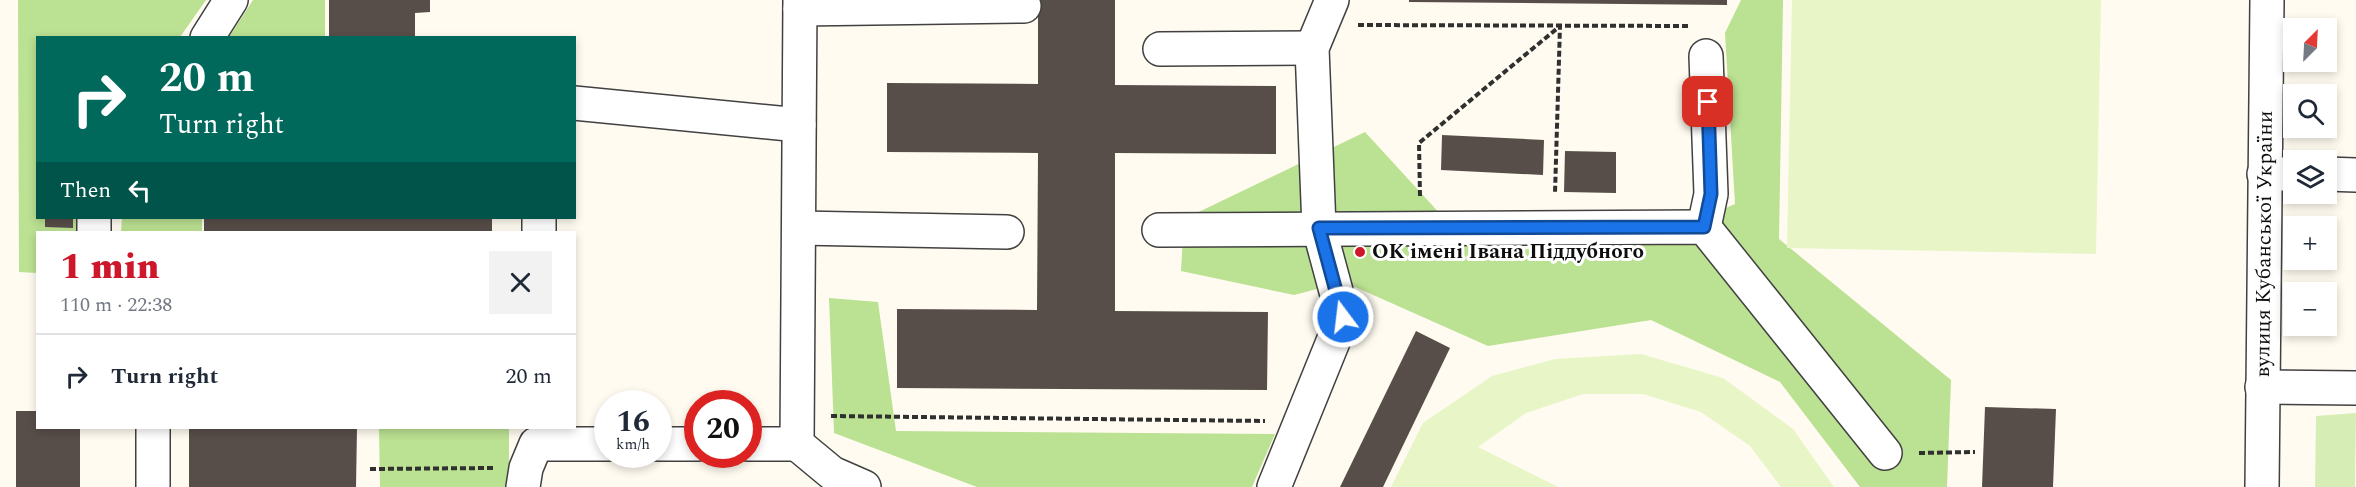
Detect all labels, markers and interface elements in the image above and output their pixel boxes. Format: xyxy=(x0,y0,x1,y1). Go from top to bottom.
north arrow xyxy=(2283,18,2337,72)
map controls xyxy=(2283,18,2337,336)
text: 20 m xyxy=(159,47,254,110)
icon: right xyxy=(60,60,138,138)
pin xyxy=(1682,76,1733,127)
button: search xyxy=(2283,84,2337,138)
icon: arrive xyxy=(1691,85,1724,118)
text: Turn right xyxy=(159,104,284,146)
street label: вулиця Кубанської України xyxy=(2247,110,2282,378)
button: layers xyxy=(2283,150,2337,204)
text: Then xyxy=(60,174,111,207)
icon: left xyxy=(123,174,156,207)
button: + xyxy=(2283,216,2337,270)
place label: ОК імені Івана Піддубного xyxy=(1372,236,1644,268)
text: 1 min xyxy=(60,240,160,295)
marker: ОК імені Івана Піддубного xyxy=(1353,245,1367,259)
button: close xyxy=(489,251,552,314)
button: − xyxy=(2283,282,2337,336)
position arrow xyxy=(1311,285,1375,349)
text: 110 m · 22:38 xyxy=(60,290,172,320)
icon: right xyxy=(60,360,93,393)
text: Turn right xyxy=(111,360,218,393)
text: 20 m xyxy=(506,360,552,393)
speed limit sign: 20 xyxy=(684,390,762,468)
text: 16 xyxy=(616,399,650,445)
text: km/h xyxy=(616,433,650,456)

